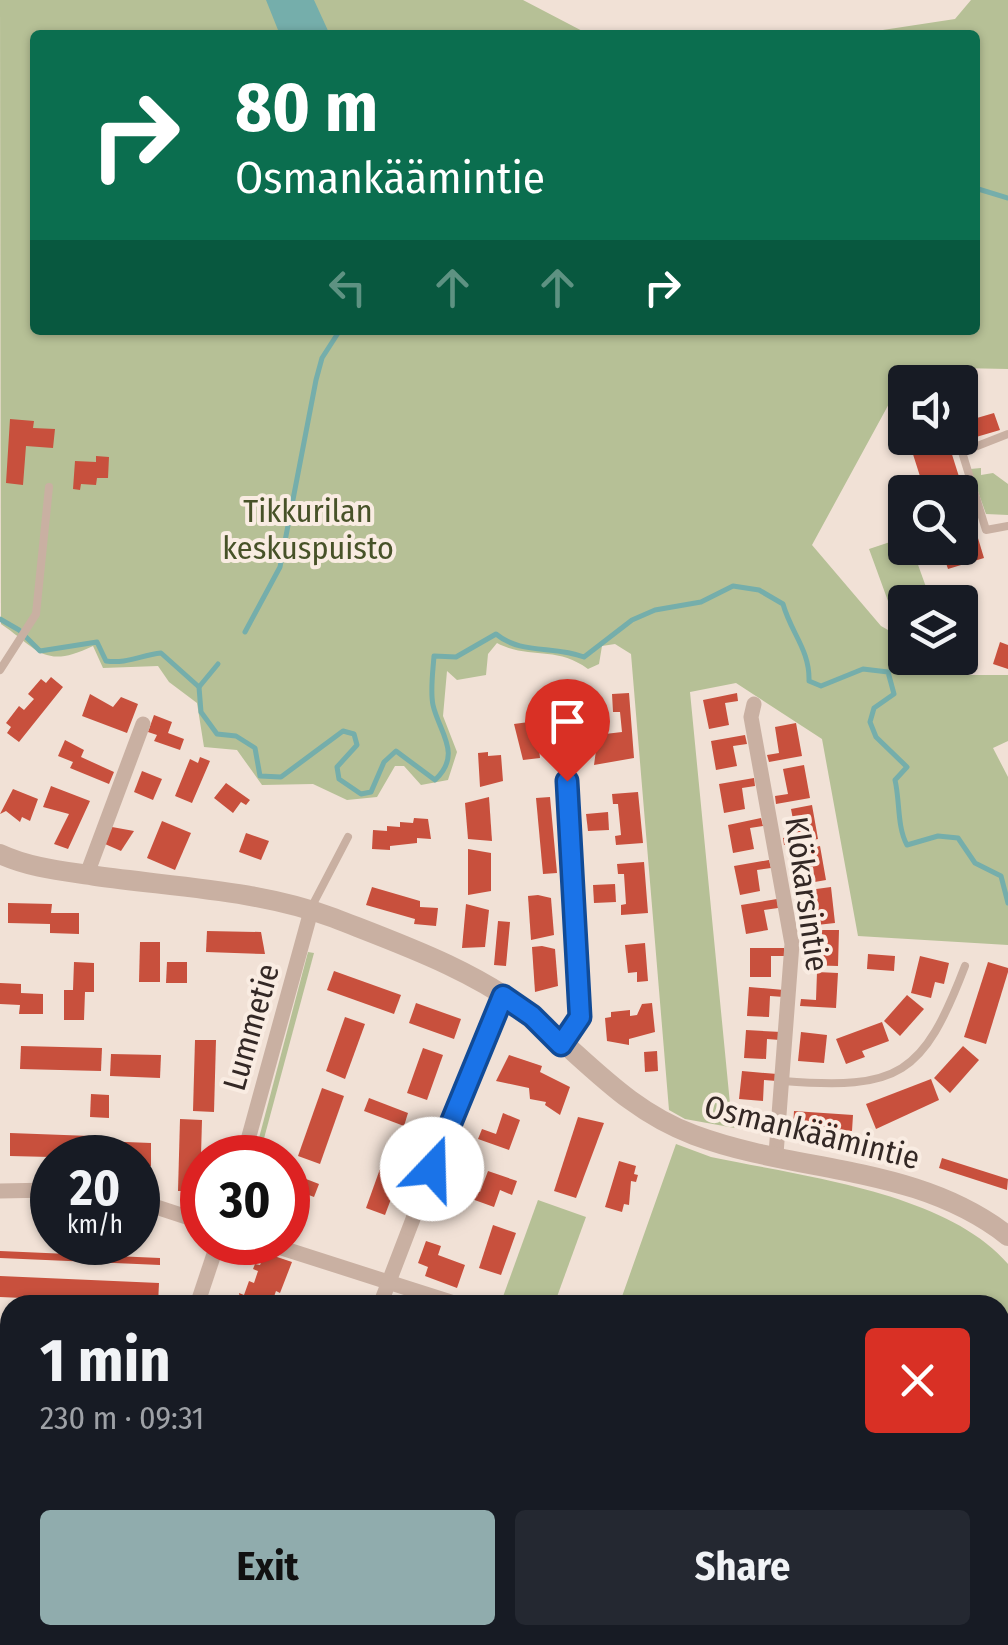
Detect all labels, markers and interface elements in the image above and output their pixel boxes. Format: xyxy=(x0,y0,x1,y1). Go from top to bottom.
text: 80 m xyxy=(235,66,378,150)
icon: right xyxy=(70,70,200,200)
text: Osmankäämintie xyxy=(235,151,545,205)
icon: left xyxy=(320,260,375,315)
icon: ahead xyxy=(425,260,480,315)
icon: ahead xyxy=(530,260,585,315)
icon: right xyxy=(635,260,690,315)
map controls xyxy=(888,365,978,675)
button: sound xyxy=(888,365,978,455)
button: search xyxy=(888,475,978,565)
park label: Tikkurilan keskuspuisto xyxy=(222,492,394,567)
button: layers xyxy=(888,585,978,675)
pin xyxy=(525,679,610,782)
icon: arrive xyxy=(540,694,595,749)
street label: Klökarsintie xyxy=(777,814,837,974)
street label: Lummetie xyxy=(215,959,287,1095)
street label: Osmankäämintie xyxy=(700,1087,924,1177)
position arrow xyxy=(380,1117,484,1221)
speed limit sign: 30 xyxy=(180,1135,310,1265)
text: 20 xyxy=(70,1158,120,1218)
text: km/h xyxy=(67,1210,123,1240)
text: 1 min xyxy=(40,1325,171,1397)
button: close xyxy=(865,1328,970,1433)
text: 230 m · 09:31 xyxy=(40,1399,204,1437)
button: Exit xyxy=(40,1510,495,1625)
button: Share xyxy=(515,1510,970,1625)

